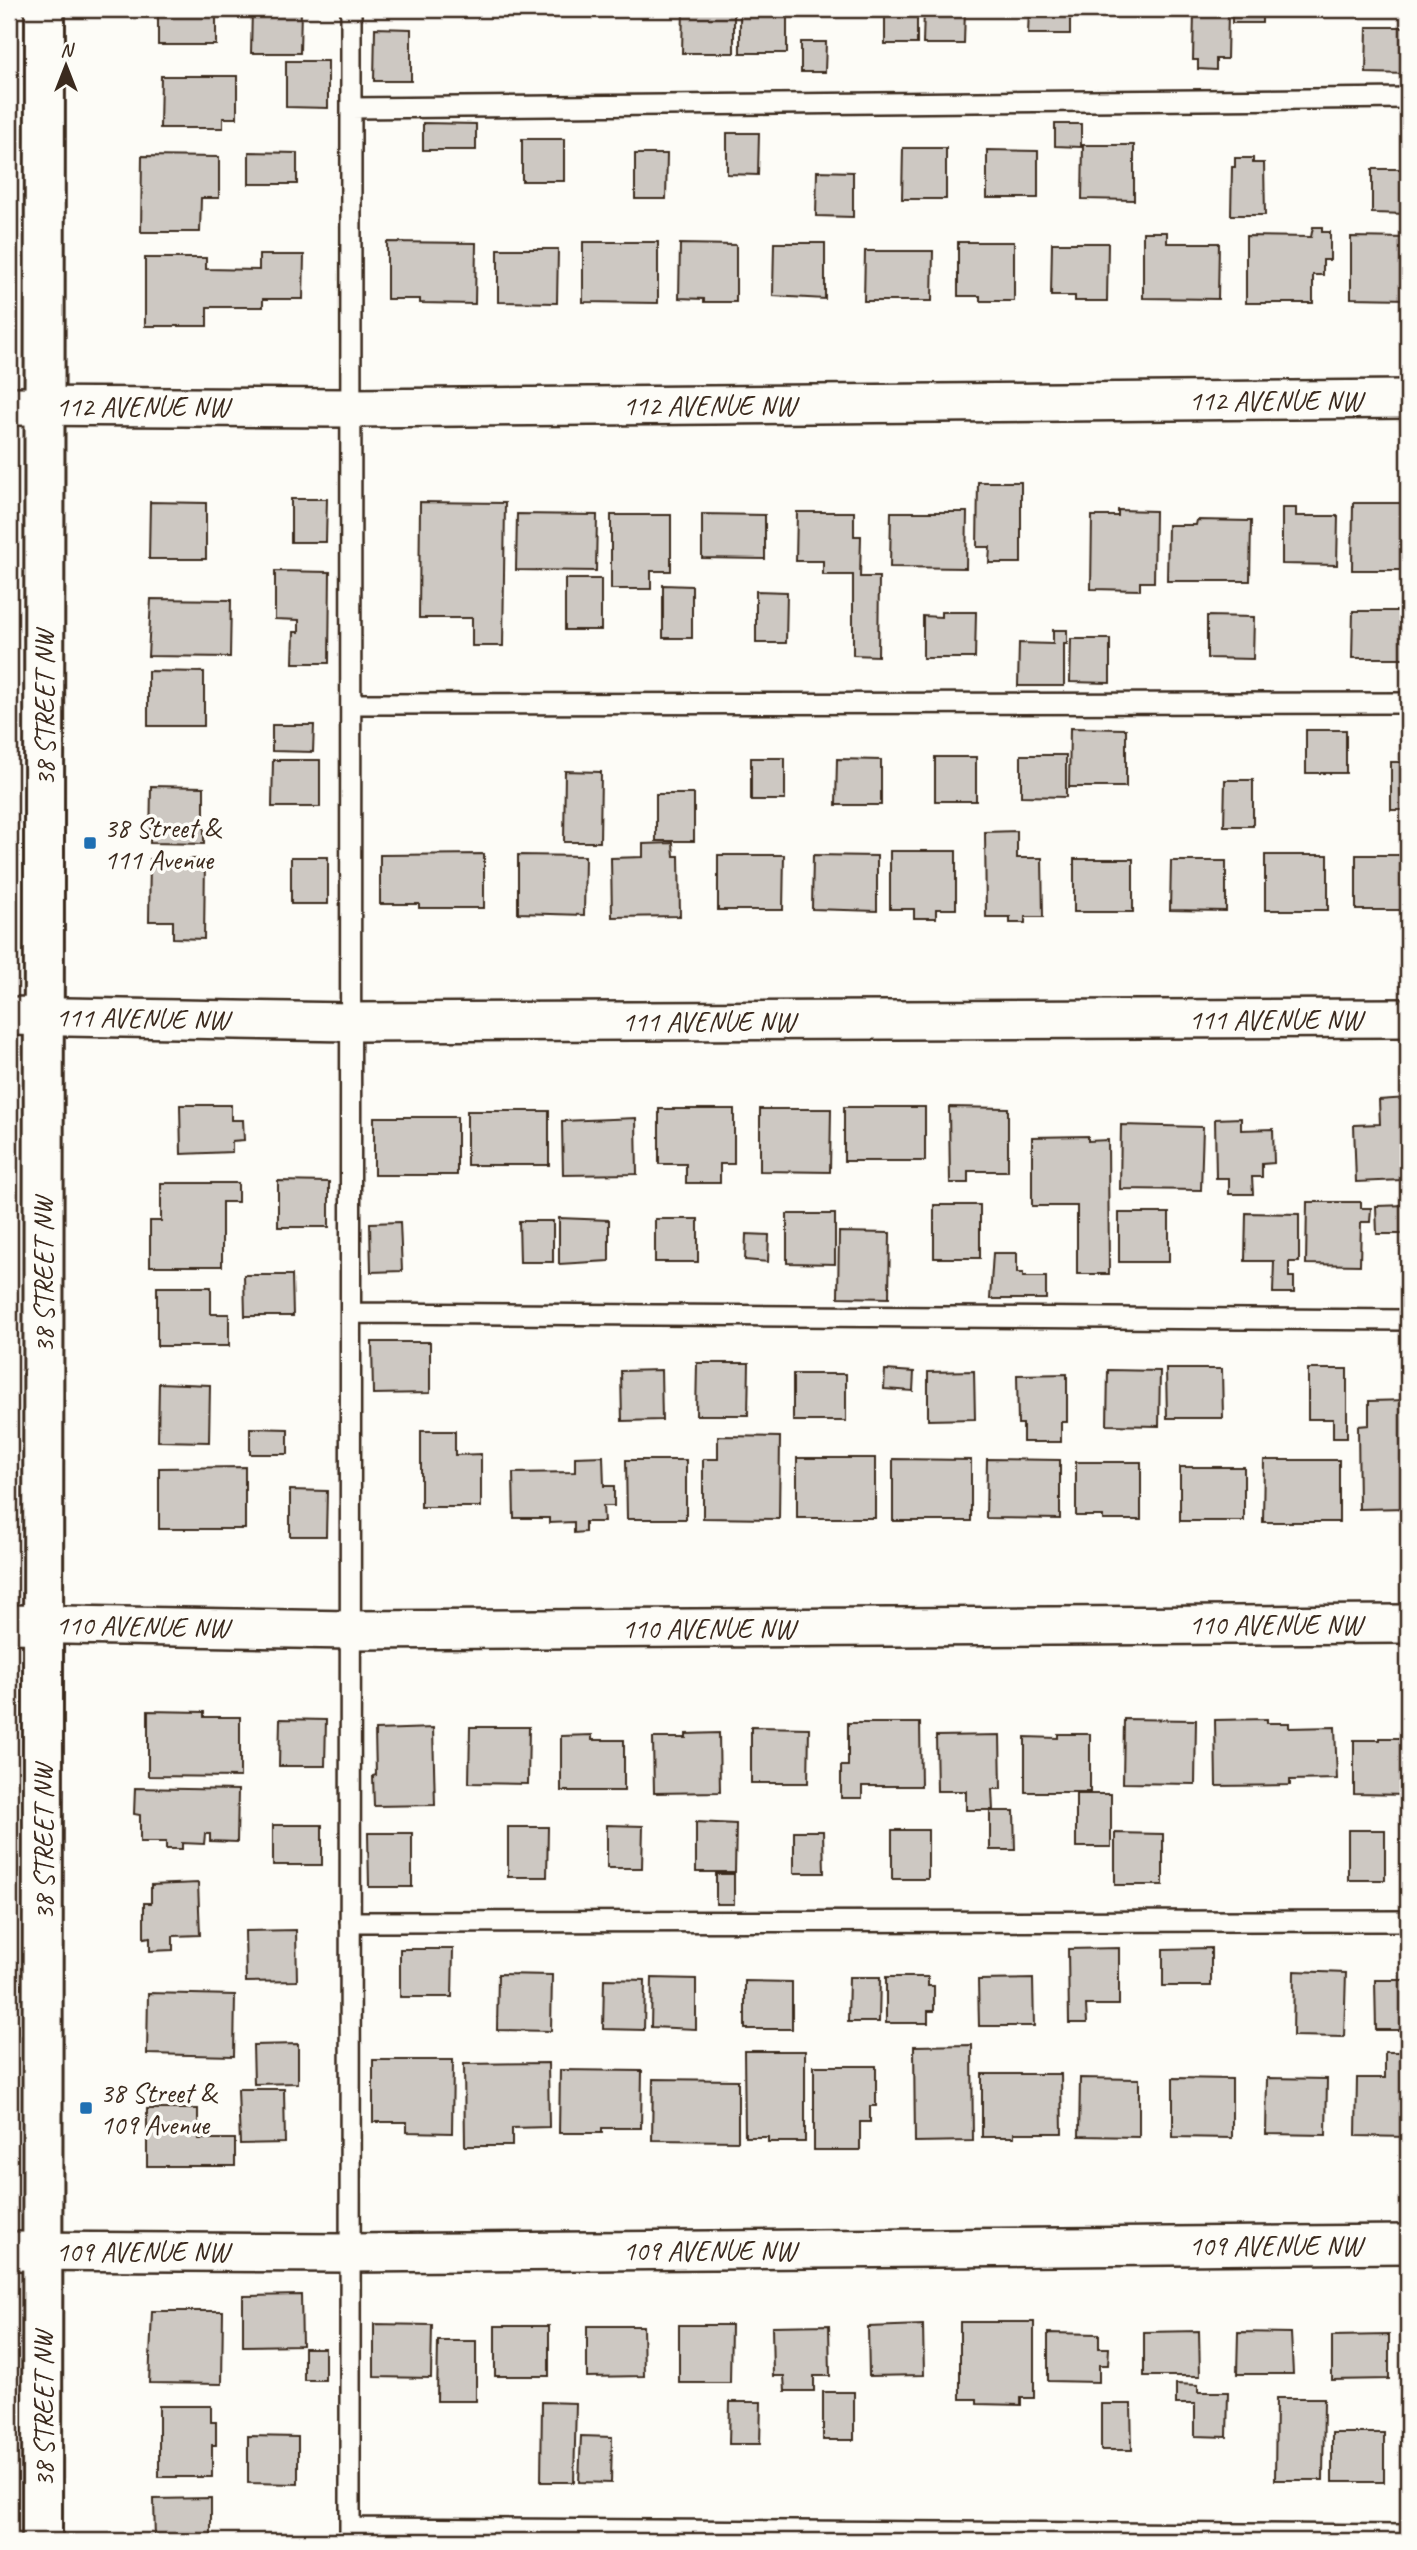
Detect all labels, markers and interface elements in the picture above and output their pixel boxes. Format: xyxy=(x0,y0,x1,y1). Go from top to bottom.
north arrow xyxy=(32,32,102,102)
text: N xyxy=(60,38,75,62)
street label: 112 AVENUE NW xyxy=(1189,383,1366,418)
street label: 112 AVENUE NW xyxy=(623,388,800,423)
street label: 112 AVENUE NW xyxy=(56,389,233,424)
street label: 38 STREET NW xyxy=(27,627,62,786)
place label: 38 Street & 111 Avenue xyxy=(104,810,223,877)
marker: 38 Street & 111 Avenue xyxy=(82,835,98,851)
street label: 111 AVENUE NW xyxy=(55,999,233,1037)
street label: 111 AVENUE NW xyxy=(1189,1002,1366,1037)
street label: 111 AVENUE NW xyxy=(622,1004,799,1039)
street label: 38 STREET NW xyxy=(26,1194,61,1353)
street label: 110 AVENUE NW xyxy=(55,1607,233,1645)
street label: 110 AVENUE NW xyxy=(1189,1607,1366,1642)
street label: 110 AVENUE NW xyxy=(622,1611,799,1646)
street label: 38 STREET NW xyxy=(26,1761,61,1920)
place label: 38 Street & 109 Avenue xyxy=(100,2075,219,2142)
marker: 38 Street & 109 Avenue xyxy=(78,2100,94,2116)
street label: 109 AVENUE NW xyxy=(1189,2228,1366,2263)
street label: 109 AVENUE NW xyxy=(623,2233,800,2268)
street label: 109 AVENUE NW xyxy=(56,2234,233,2269)
street label: 38 STREET NW xyxy=(26,2328,61,2487)

